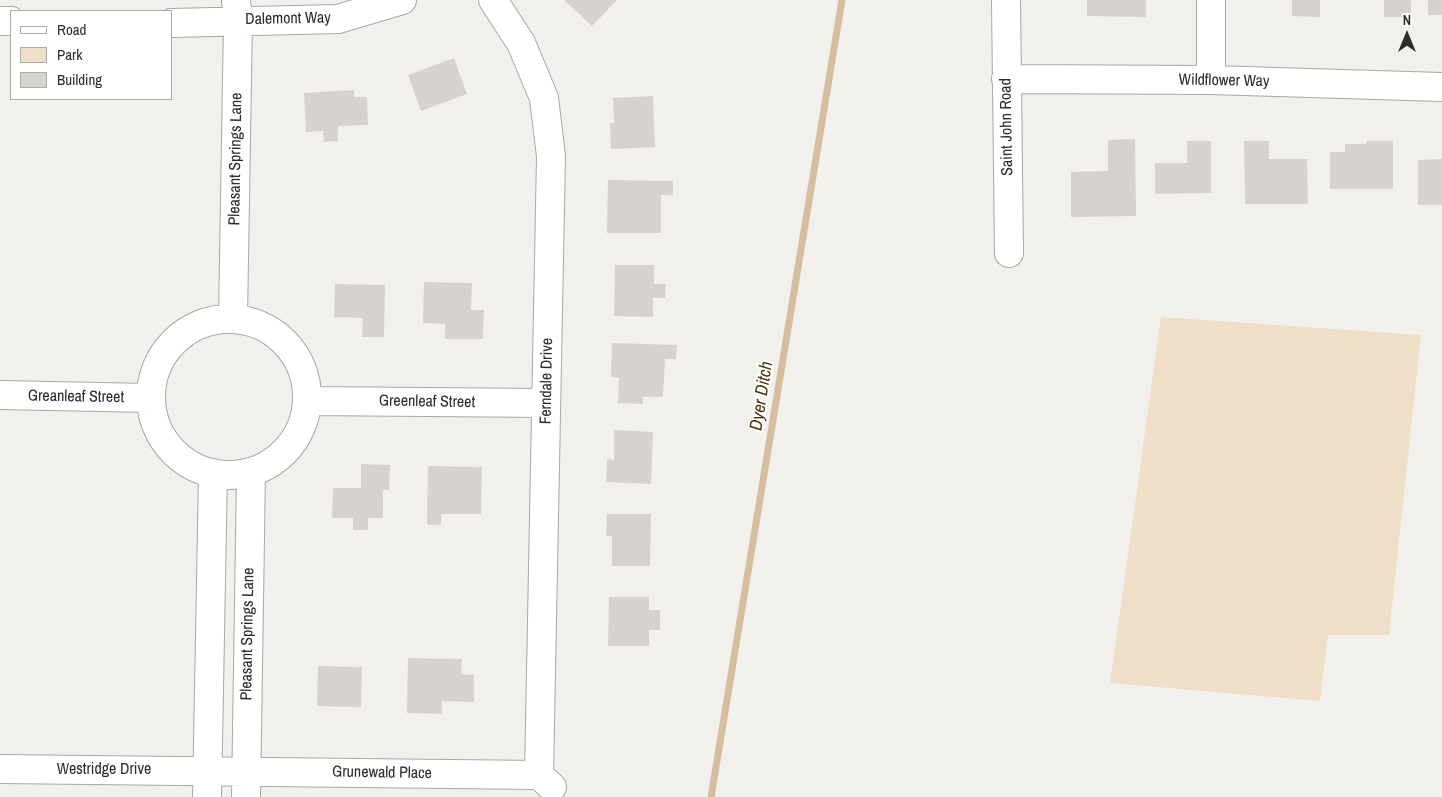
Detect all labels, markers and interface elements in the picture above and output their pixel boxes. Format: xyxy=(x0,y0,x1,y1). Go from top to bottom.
street label: Dalemont Way xyxy=(245,9,331,29)
legend xyxy=(10,10,172,100)
north arrow xyxy=(1382,10,1432,60)
text: N xyxy=(1403,11,1411,29)
text: Road xyxy=(57,19,86,40)
text: Park xyxy=(57,44,82,65)
text: Building xyxy=(57,69,102,90)
street label: Wildflower Way xyxy=(1179,71,1269,91)
street label: Saint John Road xyxy=(997,78,1017,176)
street label: Pleasant Springs Lane xyxy=(225,92,247,226)
street label: Ferndale Drive xyxy=(537,338,557,424)
water label: Dyer Ditch xyxy=(746,360,778,432)
street label: Greanleaf Street xyxy=(28,387,124,407)
street label: Greenleaf Street xyxy=(379,392,475,412)
street label: Pleasant Springs Lane xyxy=(237,567,259,701)
street label: Westridge Drive xyxy=(57,760,151,780)
street label: Grunewald Place xyxy=(332,763,432,783)

